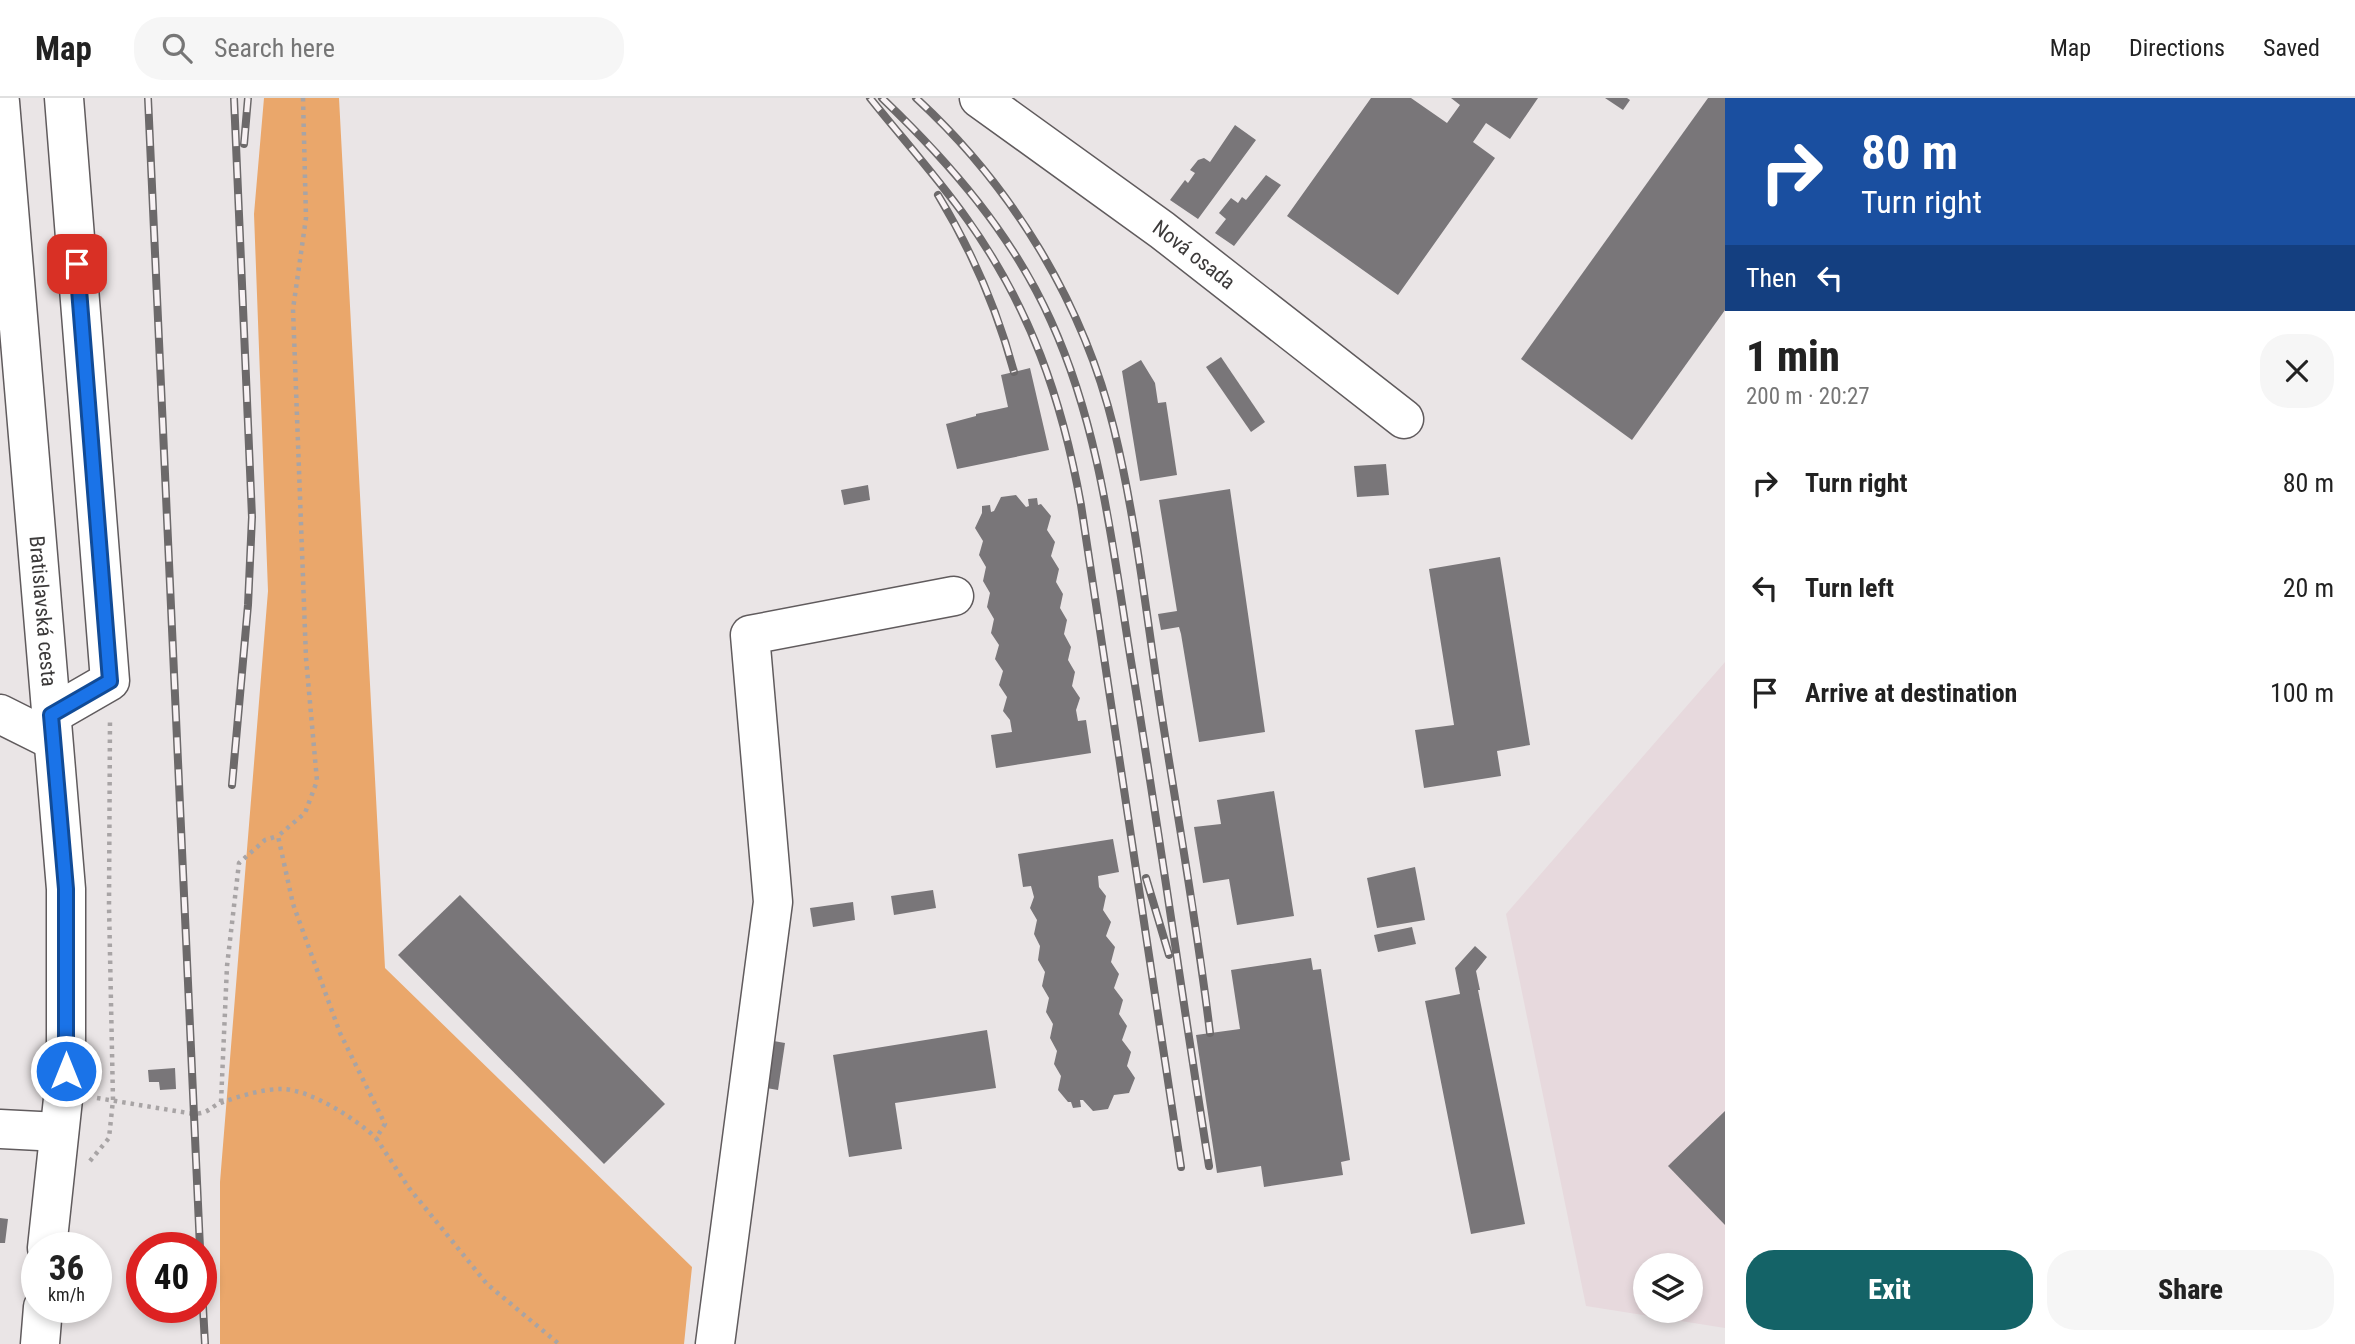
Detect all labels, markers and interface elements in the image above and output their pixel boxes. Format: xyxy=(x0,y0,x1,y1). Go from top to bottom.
search box xyxy=(134,17,624,80)
text: Map xyxy=(35,29,92,68)
icon: search xyxy=(158,29,196,67)
text: Search here xyxy=(214,33,335,63)
text: Map xyxy=(2050,34,2091,62)
text: Directions xyxy=(2129,34,2225,62)
text: Saved xyxy=(2263,34,2320,62)
text: 80 m xyxy=(1861,124,1958,181)
icon: right xyxy=(1746,126,1837,217)
text: Turn right xyxy=(1861,183,1982,221)
street label: Nová osada xyxy=(1148,215,1240,294)
pin xyxy=(47,234,107,294)
icon: arrive xyxy=(58,245,96,283)
icon: left xyxy=(1811,259,1849,297)
text: Then xyxy=(1746,263,1797,293)
text: 1 min xyxy=(1746,332,1840,381)
button: close xyxy=(2260,334,2334,408)
text: 200 m · 20:27 xyxy=(1746,383,1870,410)
icon: right xyxy=(1746,464,1784,502)
text: Turn right xyxy=(1805,468,1907,498)
text: 80 m xyxy=(2283,468,2334,498)
street label: Bratislavská cesta xyxy=(24,535,61,688)
icon: left xyxy=(1746,569,1784,607)
text: Turn left xyxy=(1805,573,1894,603)
text: 20 m xyxy=(2283,573,2334,603)
icon: arrive xyxy=(1746,674,1784,712)
text: Arrive at destination xyxy=(1805,678,2017,708)
text: 100 m xyxy=(2270,678,2334,708)
position arrow xyxy=(29,1034,103,1108)
speed limit sign: 40 xyxy=(126,1232,217,1323)
text: 36 xyxy=(49,1248,84,1289)
button: Exit xyxy=(1746,1250,2033,1330)
button: Share xyxy=(2047,1250,2334,1330)
map controls xyxy=(1633,1253,1703,1323)
button: layers xyxy=(1633,1253,1703,1323)
text: km/h xyxy=(48,1284,85,1305)

